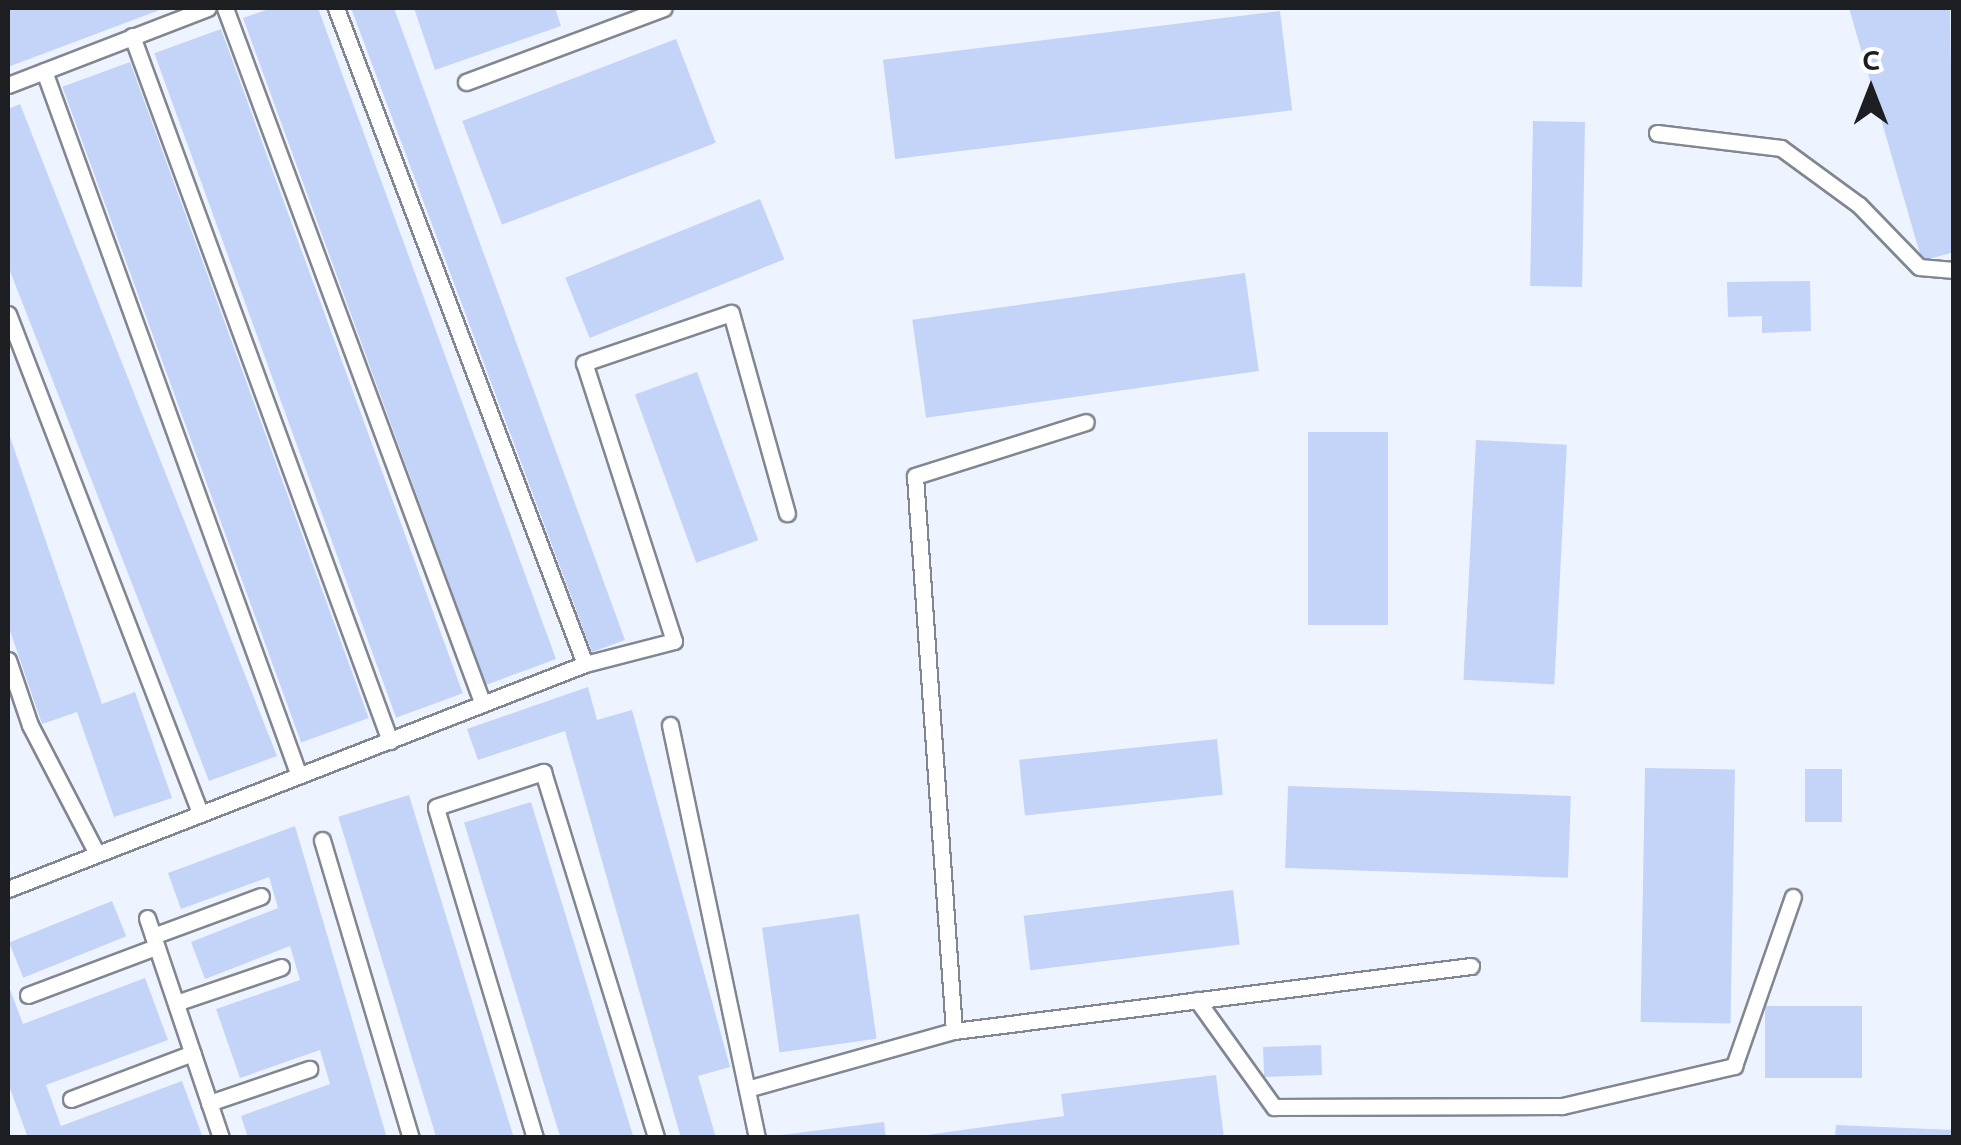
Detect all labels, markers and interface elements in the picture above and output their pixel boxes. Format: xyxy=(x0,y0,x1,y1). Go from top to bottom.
north arrow xyxy=(1821,40,1921,140)
text: С xyxy=(1862,44,1880,75)

